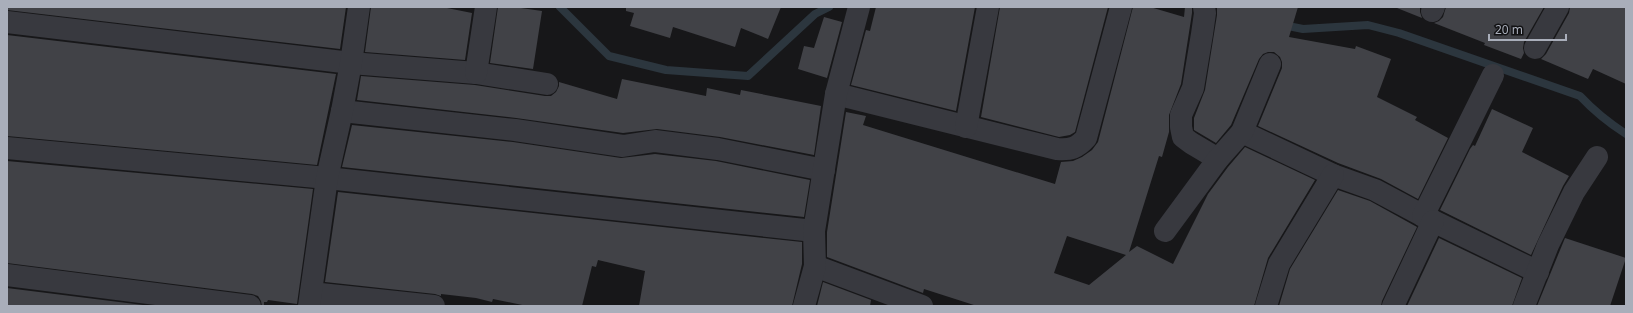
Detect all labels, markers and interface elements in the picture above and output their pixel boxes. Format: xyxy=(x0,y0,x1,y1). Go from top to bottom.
scale bar xyxy=(1489,16,1566,42)
text: 20 m xyxy=(1495,21,1523,38)

